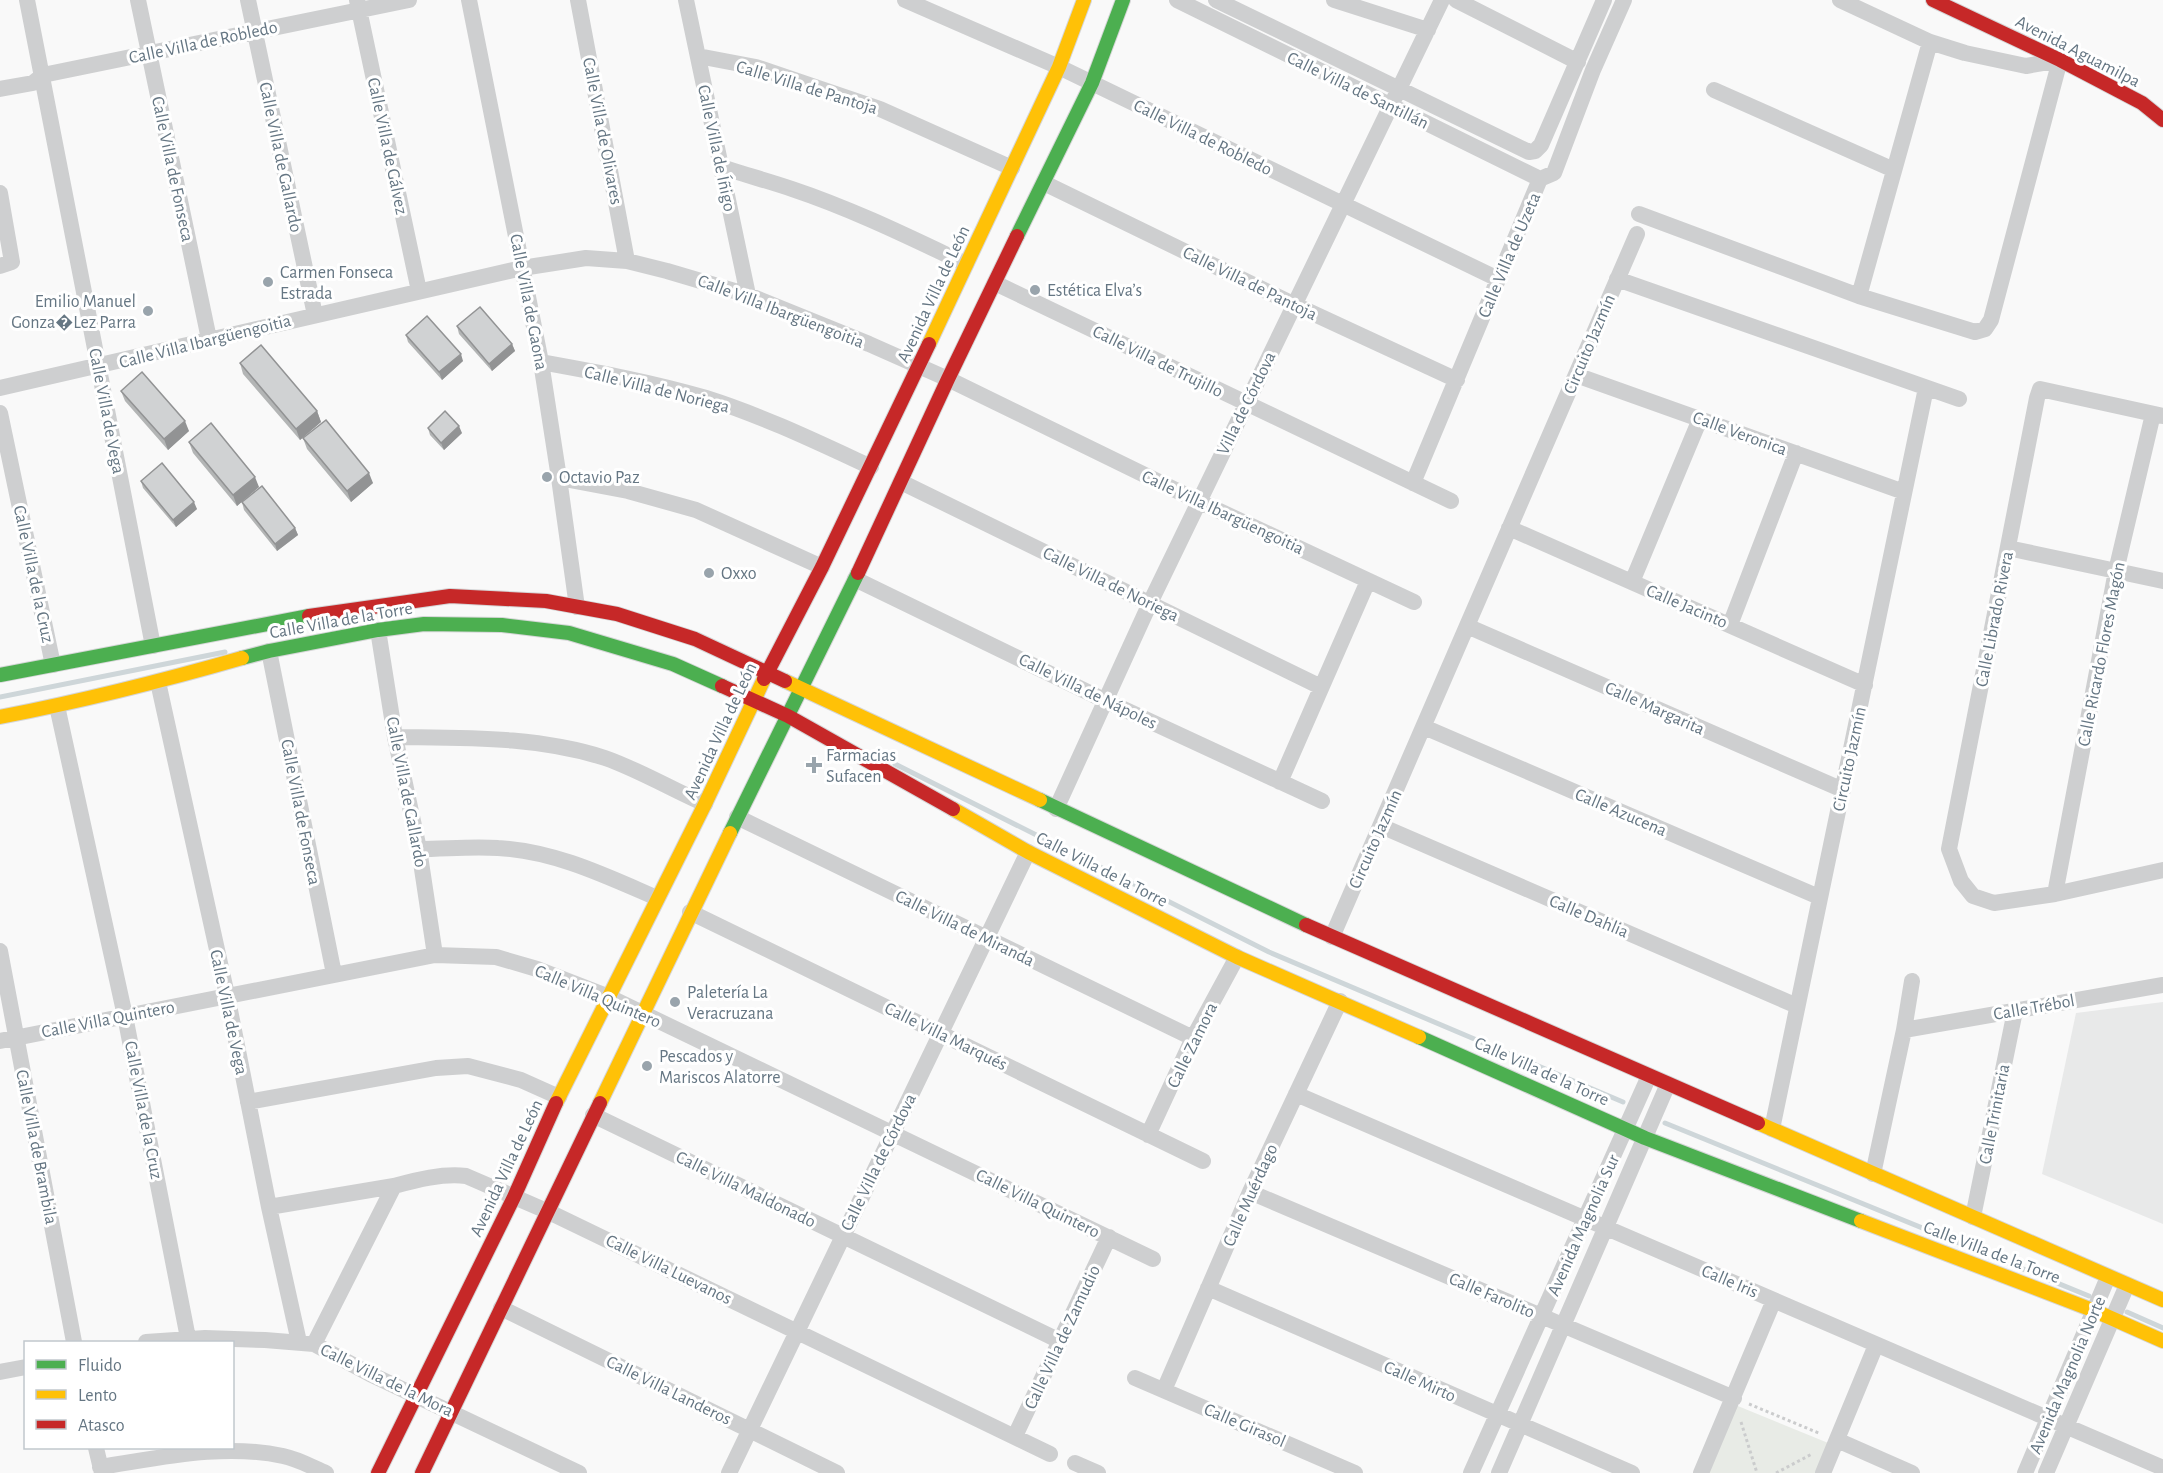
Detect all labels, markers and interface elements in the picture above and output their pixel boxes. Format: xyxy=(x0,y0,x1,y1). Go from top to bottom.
street label: Avenida Aguamilpa xyxy=(2012,13,2143,91)
street label: Calle Villa de Robledo xyxy=(127,18,279,68)
street label: Calle Villa de Santillán xyxy=(1284,49,1431,133)
street label: Calle Villa de Olivares xyxy=(579,56,625,206)
street label: Calle Villa de Pantoja xyxy=(734,58,880,118)
street label: Calle Villa de Gálvez xyxy=(364,76,410,216)
street label: Calle Villa de Gallardo xyxy=(255,80,305,234)
street label: Calle Villa de Íñigo xyxy=(694,83,741,213)
street label: Calle Villa de Fonseca xyxy=(148,95,196,244)
street label: Calle Villa de Robledo xyxy=(1131,97,1275,179)
street label: Calle Villa de Uzeta xyxy=(1475,190,1544,321)
street label: Avenida Villa de León xyxy=(894,223,973,366)
street label: Calle Villa de Gaona xyxy=(506,233,550,372)
street label: Calle Villa de Pantoja xyxy=(1180,244,1319,324)
place label: Carmen Fonseca Estrada xyxy=(280,264,393,303)
street label: Calle Villa Ibargüengoitia xyxy=(695,272,866,352)
marker: Carmen Fonseca Estrada xyxy=(261,275,275,289)
place label: Estética Elva’s xyxy=(1047,282,1142,300)
marker: Estética Elva’s xyxy=(1028,283,1042,297)
street label: Circuito Jazmín xyxy=(1561,292,1619,397)
place label: Emilio Manuel Gonza�Lez Parra xyxy=(11,293,136,332)
marker: Emilio Manuel Gonza�Lez Parra xyxy=(141,304,155,318)
street label: Calle Villa Ibargüengoitia xyxy=(117,312,293,372)
street label: Calle Villa de Trujillo xyxy=(1090,323,1226,401)
street label: Calle Villa de Vega xyxy=(85,347,127,475)
street label: Villa de Córdova xyxy=(1214,349,1280,458)
street label: Calle Villa de Noriega xyxy=(582,363,731,417)
street label: Calle Veronica xyxy=(1690,409,1789,459)
street label: Calle Villa Ibargüengoitia xyxy=(1139,467,1306,558)
place label: Octavio Paz xyxy=(559,469,640,487)
marker: Octavio Paz xyxy=(540,470,554,484)
street label: Calle Villa de la Cruz xyxy=(10,504,56,645)
street label: Calle Villa de Noriega xyxy=(1040,544,1181,626)
street label: Calle Librado Rivera xyxy=(1973,550,2017,689)
street label: Calle Ricardo Flores Magón xyxy=(2075,560,2129,748)
place label: Oxxo xyxy=(721,565,757,583)
marker: Oxxo xyxy=(702,566,716,580)
street label: Calle Jacinto xyxy=(1643,582,1730,632)
street label: Calle Villa de la Torre xyxy=(268,600,414,642)
street label: Calle Villa de Nápoles xyxy=(1016,651,1159,733)
street label: Avenida Villa de León xyxy=(681,660,760,803)
street label: Calle Margarita xyxy=(1602,679,1707,739)
street label: Circuito Jazmín xyxy=(1830,705,1870,813)
street label: Calle Villa de Gallardo xyxy=(383,715,429,869)
street label: Calle Villa de Fonseca xyxy=(277,738,323,887)
place label: Farmacias Sufacen xyxy=(826,747,896,786)
marker: Farmacias Sufacen xyxy=(807,758,821,772)
street label: Calle Azucena xyxy=(1572,786,1669,840)
street label: Circuito Jazmín xyxy=(1346,787,1406,892)
street label: Calle Villa de la Torre xyxy=(1033,829,1170,911)
street label: Calle Villa de Miranda xyxy=(892,887,1037,970)
street label: Calle Dahlia xyxy=(1546,892,1631,942)
street label: Calle Villa de Vega xyxy=(206,948,250,1076)
street label: Calle Villa Quintero xyxy=(532,962,664,1032)
place label: Paletería La Veracruzana xyxy=(687,984,774,1023)
street label: Calle Trébol xyxy=(1992,992,2076,1024)
marker: Paletería La Veracruzana xyxy=(668,995,682,1009)
street label: Calle Villa Quintero xyxy=(40,998,176,1042)
street label: Calle Villa Marqués xyxy=(881,999,1010,1074)
street label: Calle Zamora xyxy=(1165,1000,1221,1091)
street label: Calle Villa de la Torre xyxy=(1472,1034,1612,1110)
street label: Calle Villa de la Cruz xyxy=(121,1040,165,1181)
place label: Pescados y Mariscos Alatorre xyxy=(659,1048,781,1087)
marker: Pescados y Mariscos Alatorre xyxy=(640,1059,654,1073)
street label: Calle Trinitaria xyxy=(1976,1063,2014,1166)
street label: Calle Villa de Brambila xyxy=(12,1068,60,1226)
street label: Calle Villa de Córdova xyxy=(838,1091,920,1234)
street label: Avenida Villa de León xyxy=(467,1097,546,1240)
street label: Calle Muérdago xyxy=(1220,1141,1282,1249)
street label: Calle Villa Maldonado xyxy=(673,1148,818,1232)
street label: Avenida Magnolia Sur xyxy=(1545,1152,1623,1299)
street label: Calle Villa Quintero xyxy=(973,1166,1102,1242)
street label: Calle Villa de la Torre xyxy=(1921,1219,2063,1287)
street label: Calle Villa Luevanos xyxy=(603,1232,734,1308)
street label: Calle Villa de Zamudio xyxy=(1022,1262,1104,1412)
street label: Calle Iris xyxy=(1699,1262,1760,1302)
street label: Calle Farolito xyxy=(1446,1270,1537,1322)
street label: Avenida Magnolia Norte xyxy=(2027,1294,2109,1457)
legend xyxy=(24,1341,234,1449)
street label: Calle Villa de la Mora xyxy=(317,1341,456,1421)
street label: Calle Villa Landeros xyxy=(603,1353,734,1429)
text: Fluido xyxy=(78,1357,122,1375)
street label: Calle Mirto xyxy=(1381,1358,1458,1406)
text: Lento xyxy=(78,1387,117,1405)
street label: Calle Girasol xyxy=(1201,1401,1288,1451)
text: Atasco xyxy=(78,1417,125,1435)

